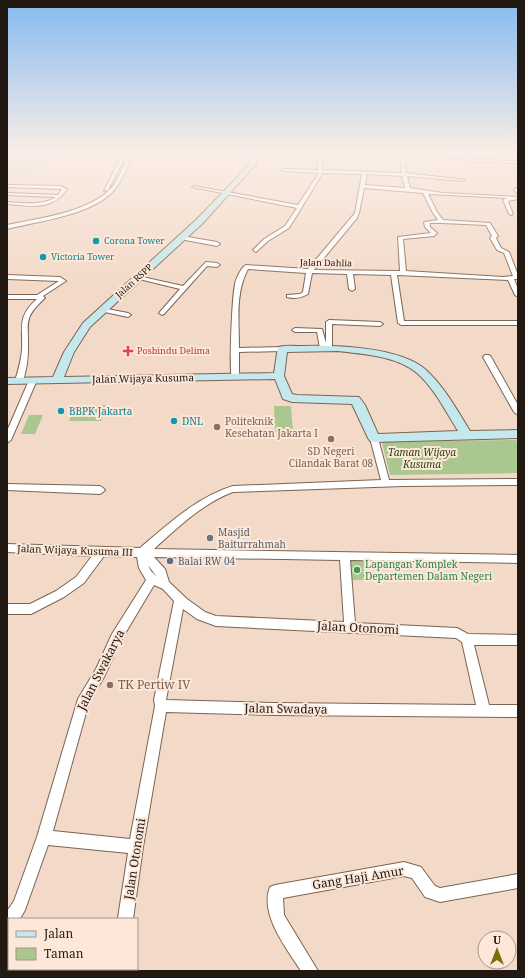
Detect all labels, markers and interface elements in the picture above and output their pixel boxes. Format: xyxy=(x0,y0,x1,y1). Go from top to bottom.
place label: Corona Tower xyxy=(104,234,165,247)
marker: Corona Tower xyxy=(91,236,101,246)
place label: Victoria Tower xyxy=(51,250,115,263)
marker: Victoria Tower xyxy=(38,252,48,262)
street label: Jalan Dahlia xyxy=(299,256,352,269)
street label: Jalan RSPP xyxy=(111,260,156,302)
place label: Posbindu Delima xyxy=(137,344,210,357)
marker: Posbindu Delima xyxy=(122,345,134,357)
street label: Jalan Wijaya Kusuma xyxy=(91,370,195,386)
place label: BBPK Jakarta xyxy=(69,404,133,418)
marker: BBPK Jakarta xyxy=(56,406,66,416)
place label: DNL xyxy=(182,414,203,428)
place label: Politeknik Kesehatan Jakarta I xyxy=(225,414,318,440)
marker: DNL xyxy=(169,416,179,426)
marker: Politeknik Kesehatan Jakarta I xyxy=(212,422,222,432)
marker: SD Negeri Cilandak Barat 08 xyxy=(326,434,336,444)
place label: SD Negeri Cilandak Barat 08 xyxy=(289,444,374,470)
park label: Taman Wijaya Kusuma xyxy=(388,445,456,471)
place label: Masjid Baiturrahmah xyxy=(218,525,287,551)
marker: Masjid Baiturrahmah xyxy=(205,533,215,543)
street label: Jalan Wijaya Kusuma III xyxy=(16,541,133,559)
place label: Balai RW 04 xyxy=(178,554,236,568)
marker: Balai RW 04 xyxy=(165,556,175,566)
place label: Lapangan Komplek Departemen Dalam Negeri xyxy=(365,557,493,583)
marker: Lapangan Komplek Departemen Dalam Negeri xyxy=(352,565,362,575)
street label: Jalan Otonomi xyxy=(315,617,400,638)
street label: Jalan Swakarya xyxy=(72,626,128,714)
place label: TK Pertiw IV xyxy=(118,676,191,693)
marker: TK Pertiw IV xyxy=(105,680,115,690)
street label: Jalan Swadaya xyxy=(243,699,328,718)
street label: Jalan Otonomi xyxy=(120,817,149,902)
street label: Gang Haji Amur xyxy=(311,862,405,893)
legend xyxy=(8,918,138,970)
text: Jalan xyxy=(43,925,74,942)
north arrow xyxy=(477,930,517,970)
text: U xyxy=(493,932,502,947)
text: Taman xyxy=(44,945,84,962)

